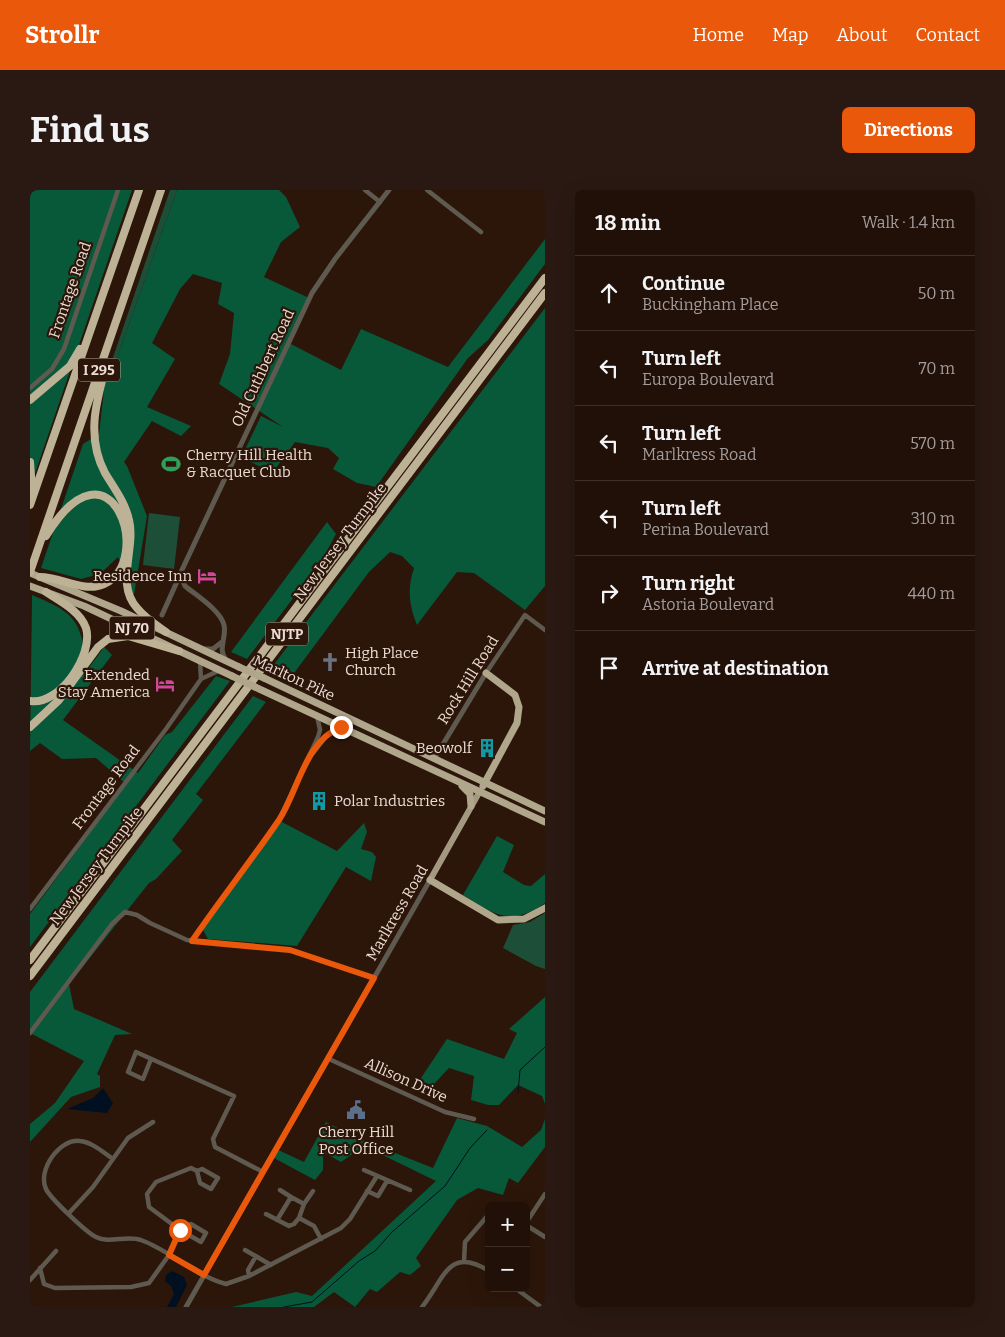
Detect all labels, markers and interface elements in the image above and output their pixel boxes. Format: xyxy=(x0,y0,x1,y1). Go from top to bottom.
text: Strollr xyxy=(25,21,100,49)
text: Home xyxy=(693,24,744,46)
text: Map xyxy=(772,24,808,46)
text: About xyxy=(836,24,887,46)
text: Contact xyxy=(915,24,980,46)
button: Directions xyxy=(842,107,975,153)
text: Find us xyxy=(30,109,150,151)
text: 18 min xyxy=(595,210,661,236)
text: Walk · 1.4 km xyxy=(862,213,955,232)
street label: Frontage Road xyxy=(45,239,95,341)
text: Continue xyxy=(642,272,725,295)
icon: ahead xyxy=(595,279,623,307)
text: 50 m xyxy=(918,284,955,303)
text: Buckingham Place xyxy=(642,295,779,314)
street label: Old Cuthbert Road xyxy=(228,306,298,430)
text: Turn left xyxy=(642,347,721,370)
icon: left xyxy=(595,354,623,382)
road number: I 295 xyxy=(78,358,120,382)
text: 70 m xyxy=(919,359,955,378)
text: Europa Boulevard xyxy=(642,370,774,389)
text: Turn left xyxy=(642,422,721,445)
icon: left xyxy=(595,429,623,457)
text: 570 m xyxy=(910,434,955,453)
text: Marlkress Road xyxy=(642,445,757,464)
place label: Cherry Hill Health & Racquet Club xyxy=(186,446,313,481)
sports icon: Cherry Hill Health & Racquet Club xyxy=(160,453,182,475)
street label: New Jersey Turnpike xyxy=(290,479,390,605)
text: Turn left xyxy=(642,497,721,520)
icon: left xyxy=(595,504,623,532)
text: 310 m xyxy=(911,509,955,528)
text: Perina Boulevard xyxy=(642,520,769,539)
hotel icon: Residence Inn xyxy=(196,565,218,587)
place label: Residence Inn xyxy=(93,567,192,585)
text: Turn right xyxy=(642,572,735,595)
icon: right xyxy=(595,579,623,607)
text: 440 m xyxy=(908,584,955,603)
text: Astoria Boulevard xyxy=(642,595,774,614)
road number: NJ 70 xyxy=(110,616,154,639)
road number: NJTP xyxy=(266,622,308,646)
street label: Rock Hill Road xyxy=(434,633,502,727)
place label: High Place Church xyxy=(345,644,419,679)
street label: Marlton Pike xyxy=(250,651,338,705)
church icon: High Place Church xyxy=(319,651,341,673)
icon: arrive xyxy=(595,654,623,682)
text: Arrive at destination xyxy=(642,657,829,680)
place label: Extended Stay America xyxy=(58,666,150,701)
hotel icon: Extended Stay America xyxy=(154,673,176,695)
route end xyxy=(330,716,353,739)
building icon: Beowolf xyxy=(476,737,498,759)
place label: Beowolf xyxy=(416,739,474,757)
street label: Frontage Road xyxy=(69,741,144,833)
building icon: Polar Industries xyxy=(308,790,330,812)
place label: Polar Industries xyxy=(334,792,445,810)
street label: New Jersey Turnpike xyxy=(46,803,146,929)
street label: Marlkress Road xyxy=(362,862,432,964)
street label: Allison Drive xyxy=(362,1054,450,1106)
public building icon: Cherry Hill Post Office xyxy=(345,1099,367,1121)
place label: Cherry Hill Post Office xyxy=(318,1123,394,1158)
map controls xyxy=(485,1202,530,1292)
button: + xyxy=(485,1202,530,1247)
route start xyxy=(169,1219,192,1242)
button: − xyxy=(485,1247,530,1292)

